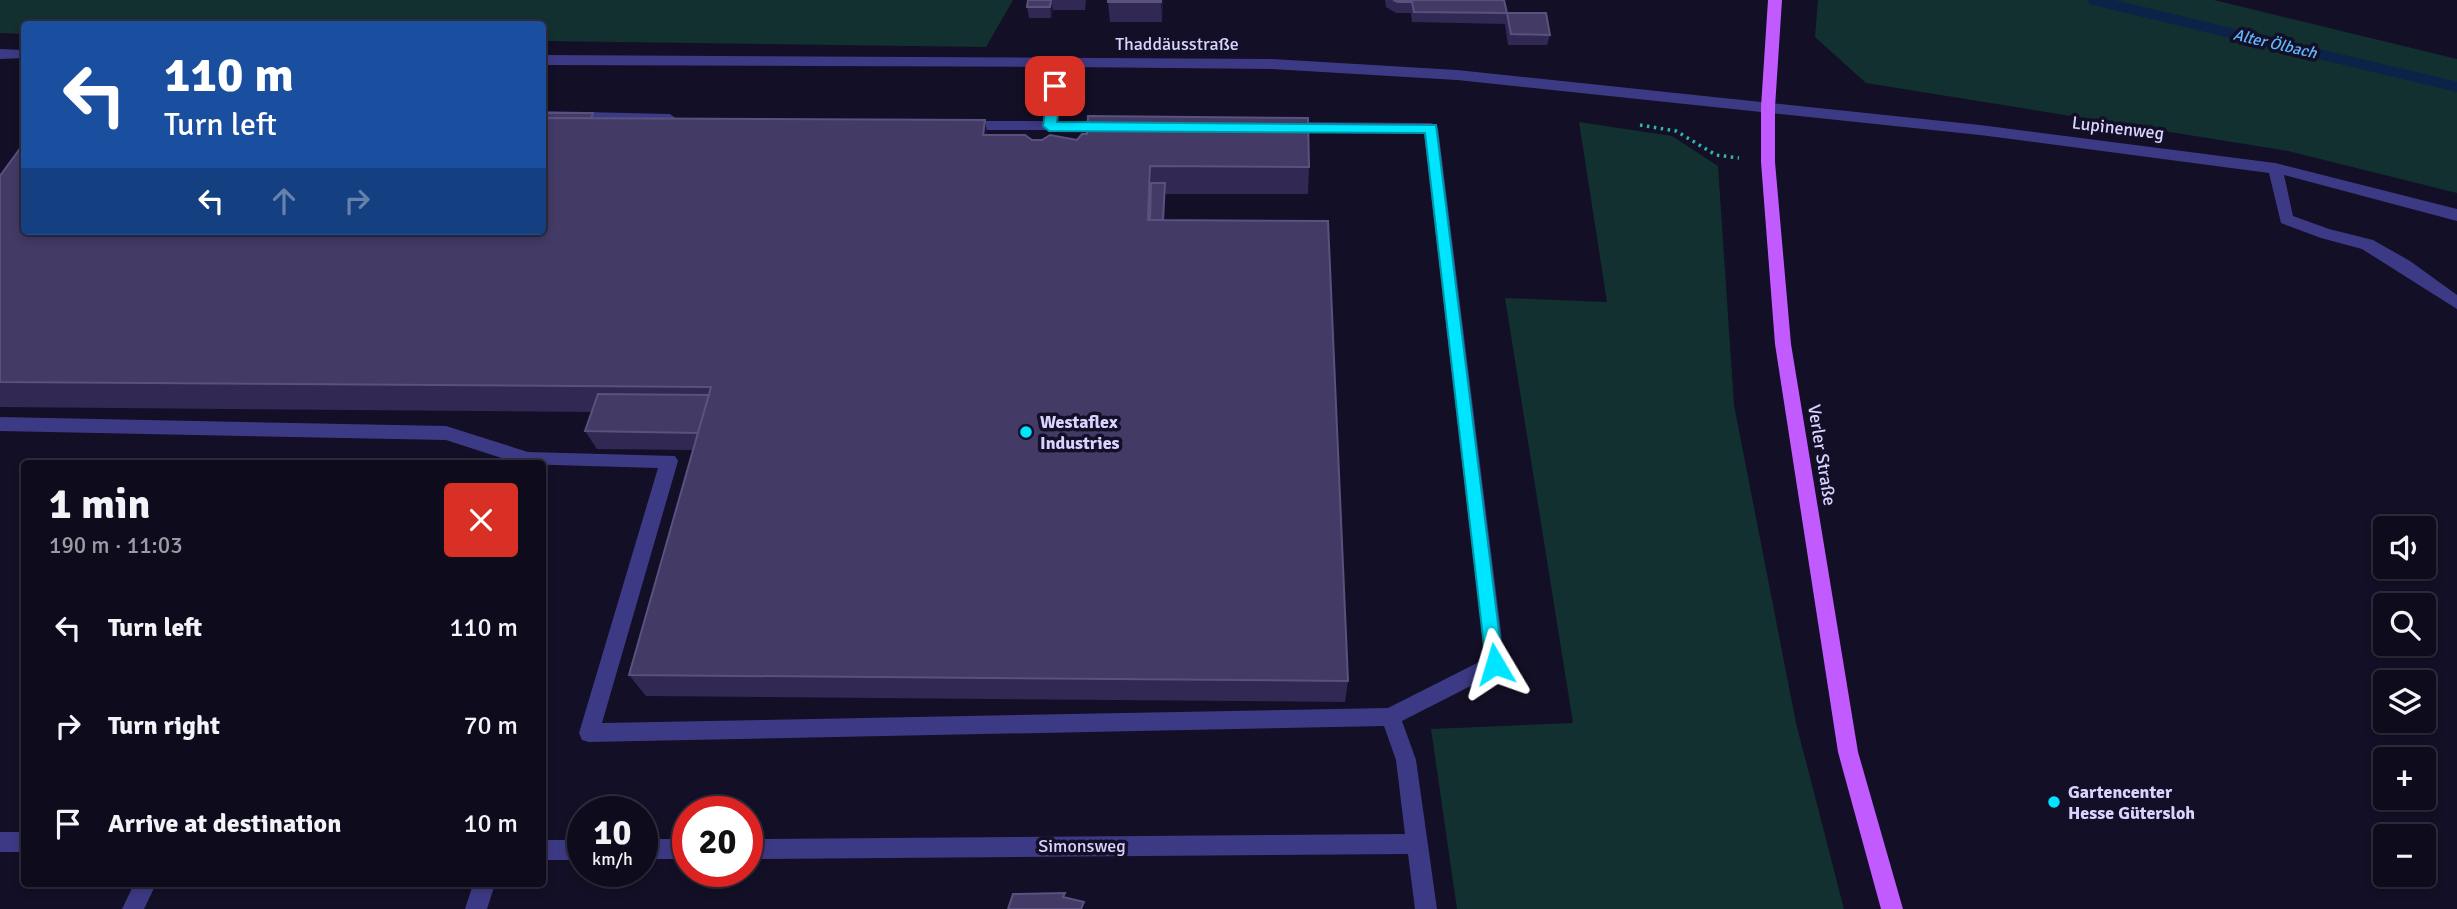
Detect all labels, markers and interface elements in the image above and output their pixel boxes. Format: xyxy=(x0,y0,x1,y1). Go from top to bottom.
water label: Alter Ölbach xyxy=(2231,25,2320,64)
street label: Thaddäusstraße xyxy=(1115,33,1239,55)
text: 110 m xyxy=(164,45,294,105)
icon: left xyxy=(49,49,140,140)
pin xyxy=(1025,56,1085,116)
icon: arrive xyxy=(1036,67,1074,105)
text: Turn left xyxy=(164,105,277,144)
street label: Lupinenweg xyxy=(2071,111,2165,145)
icon: left xyxy=(192,182,230,220)
icon: ahead xyxy=(265,182,303,220)
icon: right xyxy=(338,182,376,220)
street label: Verler Straße xyxy=(1803,403,1841,507)
place label: Westaflex Industries xyxy=(1040,411,1120,454)
marker: Westaflex Industries xyxy=(1018,424,1034,440)
text: 1 min xyxy=(49,479,150,530)
button: close xyxy=(444,483,518,557)
map controls xyxy=(2373,516,2436,887)
button: sound xyxy=(2373,516,2436,579)
text: 190 m · 11:03 xyxy=(49,531,183,560)
button: search xyxy=(2373,593,2436,656)
icon: left xyxy=(49,609,87,647)
text: Turn left xyxy=(108,612,202,644)
text: 110 m xyxy=(449,612,518,644)
position arrow xyxy=(1458,627,1532,701)
button: layers xyxy=(2373,670,2436,733)
icon: right xyxy=(49,707,87,745)
text: Turn right xyxy=(108,710,220,742)
text: 70 m xyxy=(463,710,518,742)
button: + xyxy=(2373,747,2436,810)
place label: Gartencenter Hesse Gütersloh xyxy=(2068,781,2195,824)
marker: Gartencenter Hesse Gütersloh xyxy=(2046,794,2062,810)
speed limit sign: 20 xyxy=(672,796,763,887)
icon: arrive xyxy=(49,805,87,843)
text: Arrive at destination xyxy=(108,808,341,840)
text: 10 m xyxy=(463,808,518,840)
text: 10 xyxy=(594,811,631,854)
button: − xyxy=(2373,824,2436,887)
street label: Simonsweg xyxy=(1038,835,1126,857)
text: km/h xyxy=(592,848,633,870)

